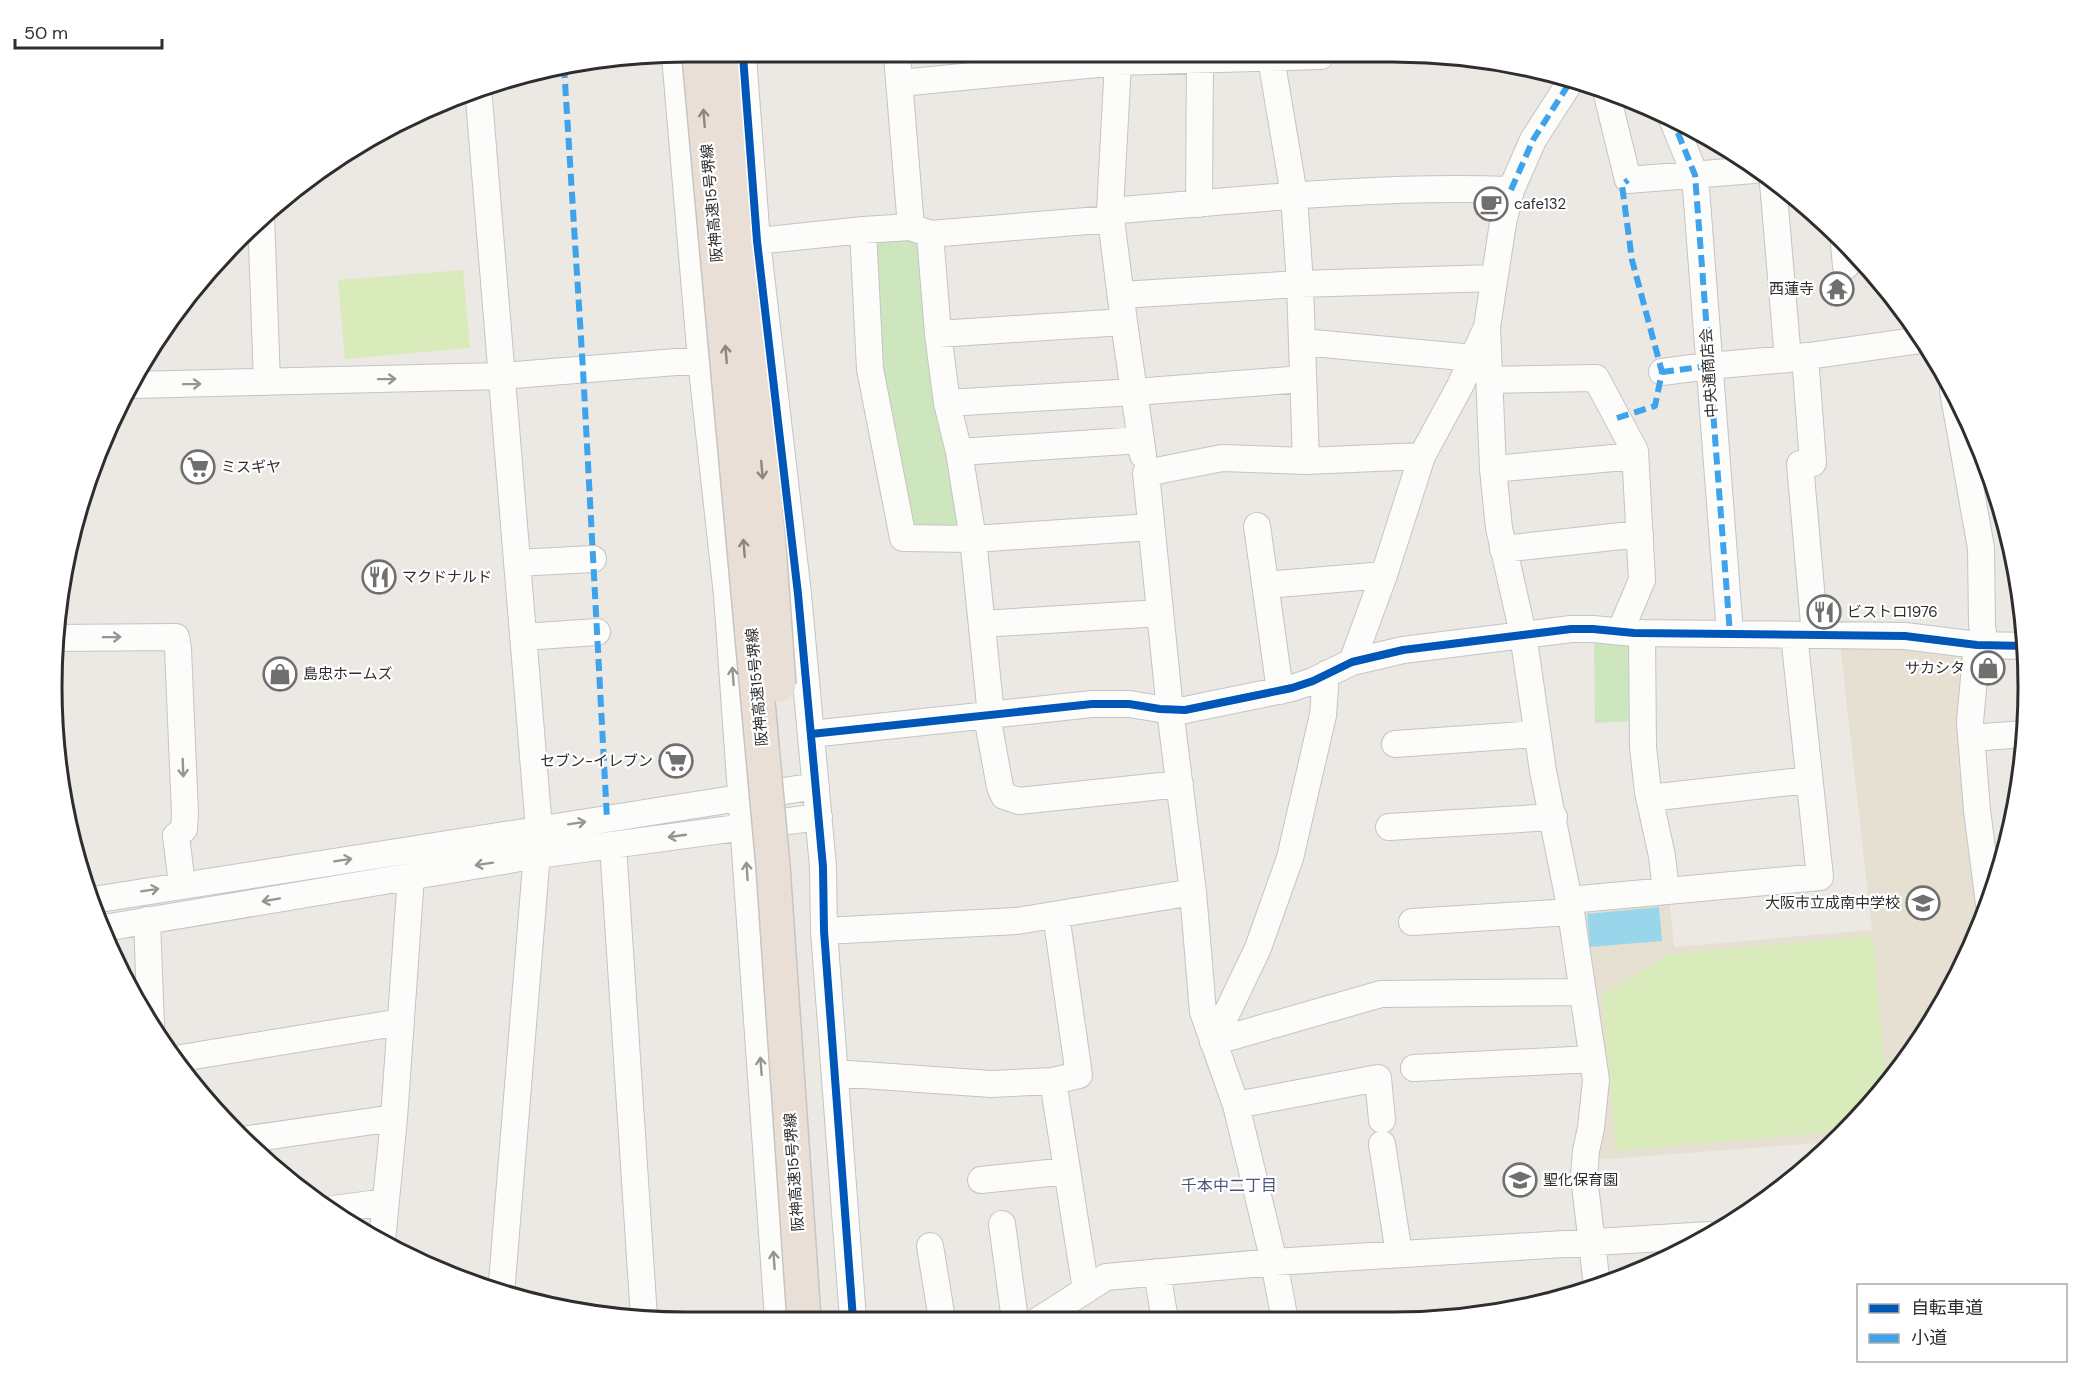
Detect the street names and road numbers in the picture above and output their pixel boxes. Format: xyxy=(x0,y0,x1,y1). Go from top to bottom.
street label: 阪神高速15号堺線 xyxy=(697,143,727,263)
street label: 中央通商店会 xyxy=(1696,327,1722,419)
street label: 阪神高速15号堺線 xyxy=(742,627,772,747)
street label: 阪神高速15号堺線 xyxy=(780,1112,808,1232)

